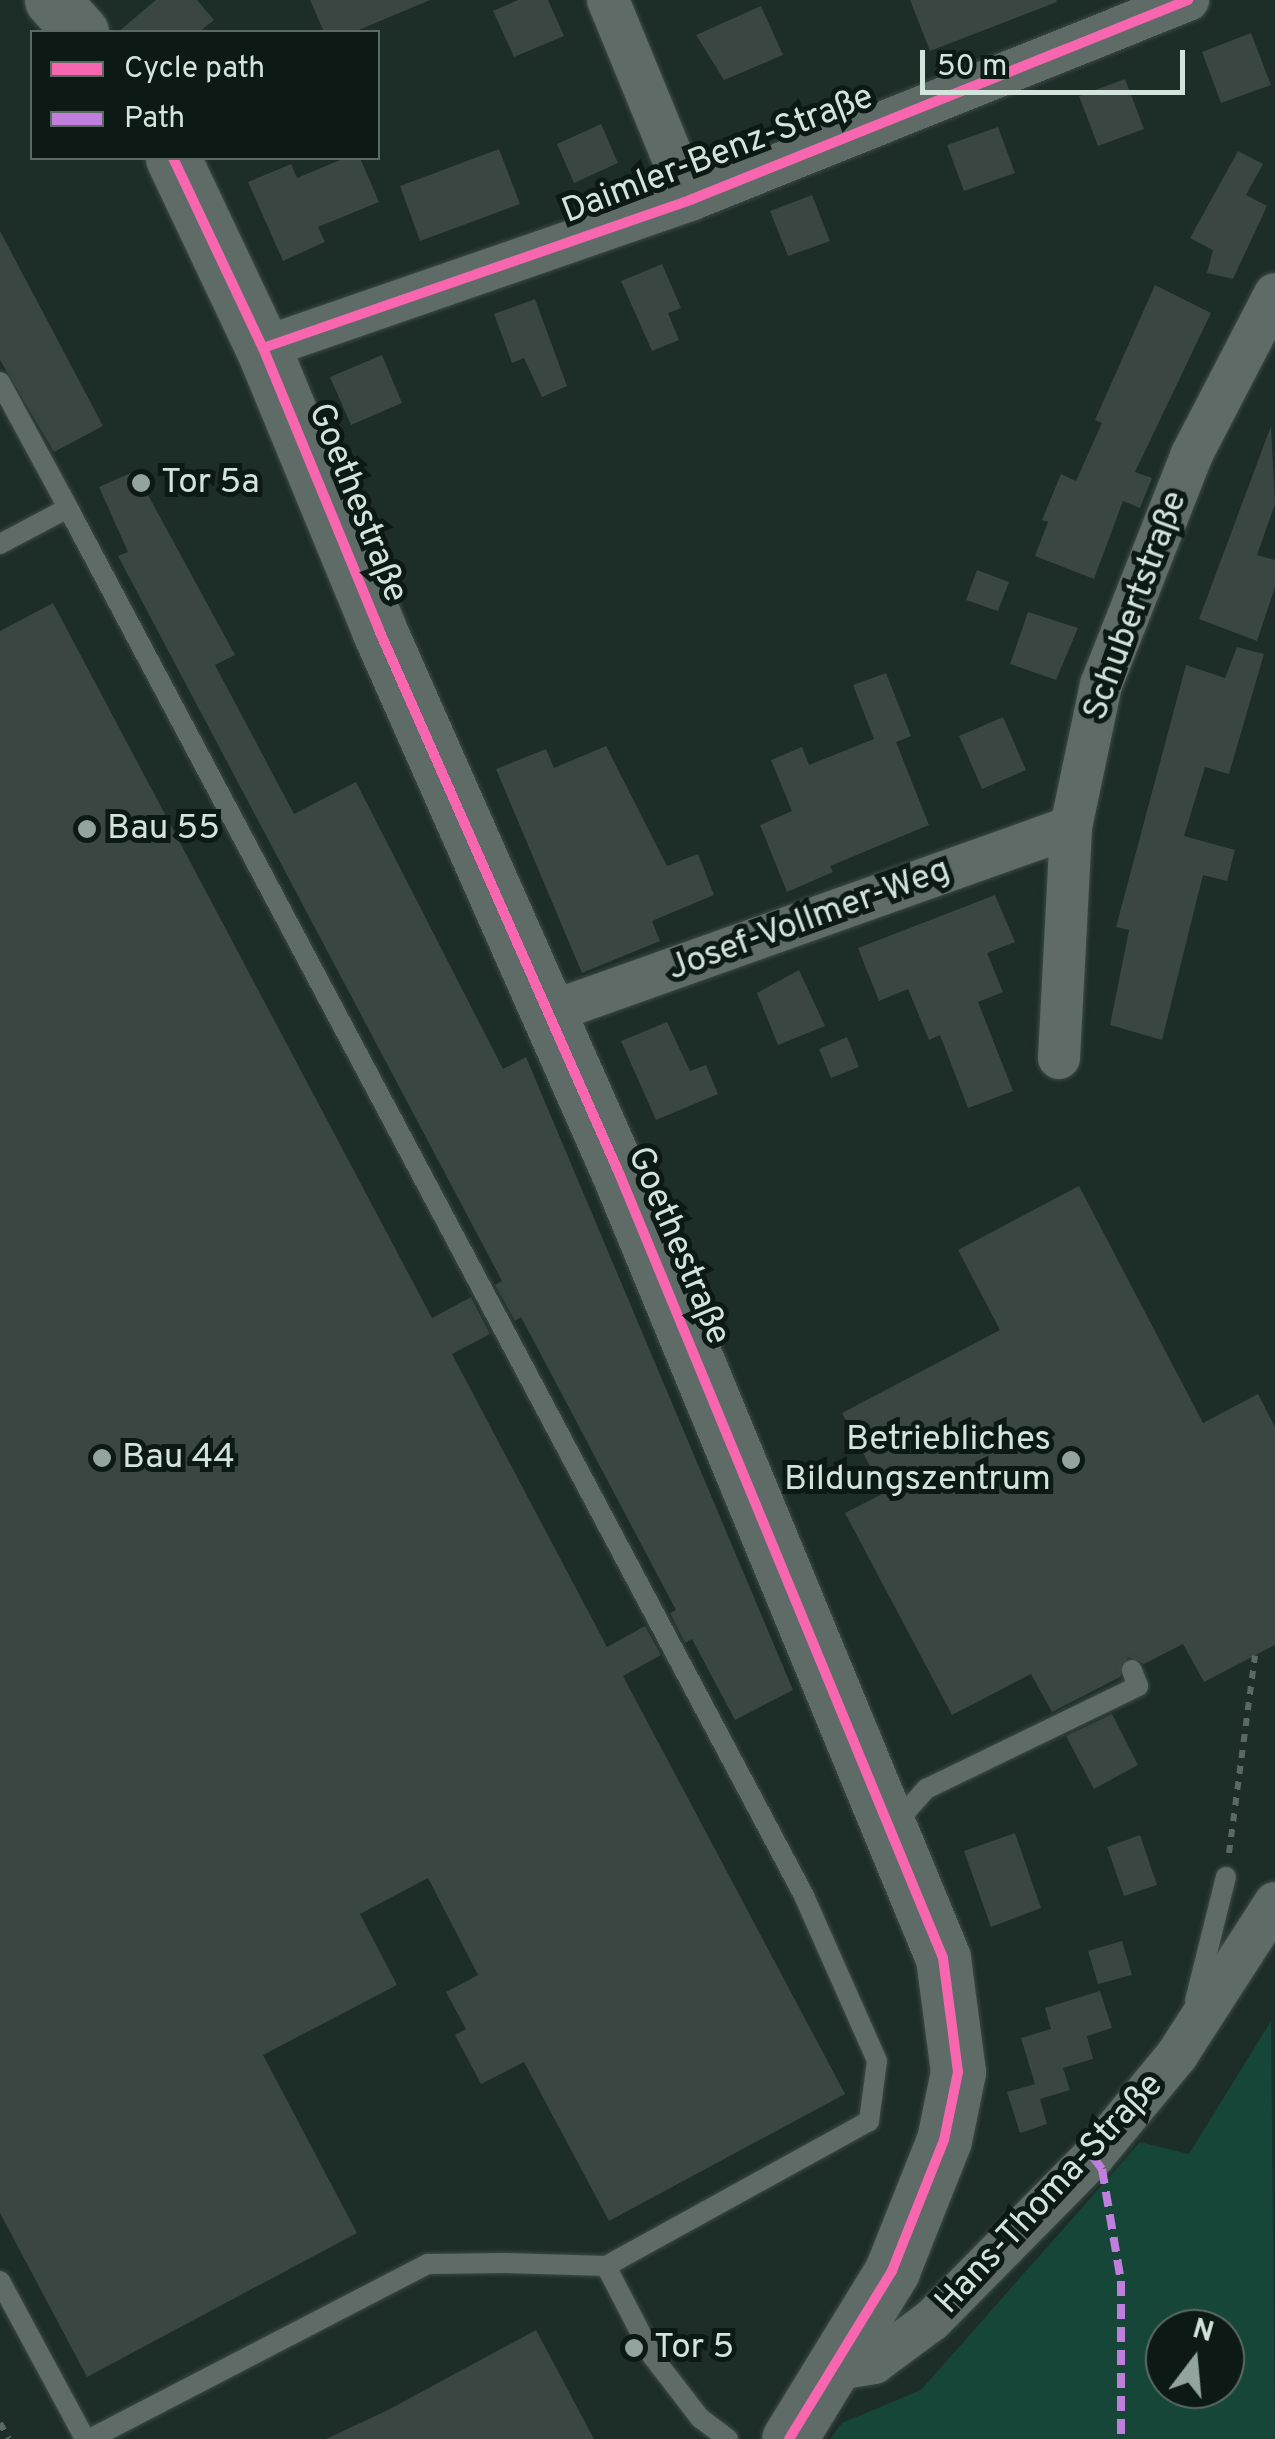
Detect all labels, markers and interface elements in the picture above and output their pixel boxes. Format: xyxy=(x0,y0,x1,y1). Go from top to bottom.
legend xyxy=(30,30,380,160)
scale bar xyxy=(925,30,1190,92)
text: 50 m xyxy=(937,49,1007,86)
text: Cycle path xyxy=(124,51,265,88)
street label: Daimler-Benz-Straße xyxy=(556,76,880,234)
text: Path xyxy=(124,101,185,138)
street label: Goethestraße xyxy=(298,397,416,609)
place label: Tor 5a xyxy=(161,462,260,504)
marker: Tor 5a xyxy=(130,472,152,494)
street label: Schubertstraße xyxy=(1075,486,1197,726)
place label: Bau 55 xyxy=(107,808,220,850)
marker: Bau 55 xyxy=(76,818,98,840)
street label: Josef-Vollmer-Weg xyxy=(662,849,956,991)
street label: Goethestraße xyxy=(617,1141,739,1351)
place label: Betriebliches Bildungszentrum xyxy=(784,1419,1051,1501)
place label: Bau 44 xyxy=(122,1437,235,1479)
marker: Bau 44 xyxy=(91,1447,113,1469)
marker: Betriebliches Bildungszentrum xyxy=(1060,1449,1082,1471)
street label: Hans-Thoma-Straße xyxy=(927,2065,1173,2323)
north arrow xyxy=(1145,2309,1245,2409)
text: N xyxy=(1188,2312,1217,2352)
place label: Tor 5 xyxy=(654,2327,734,2369)
marker: Tor 5 xyxy=(623,2337,645,2359)

